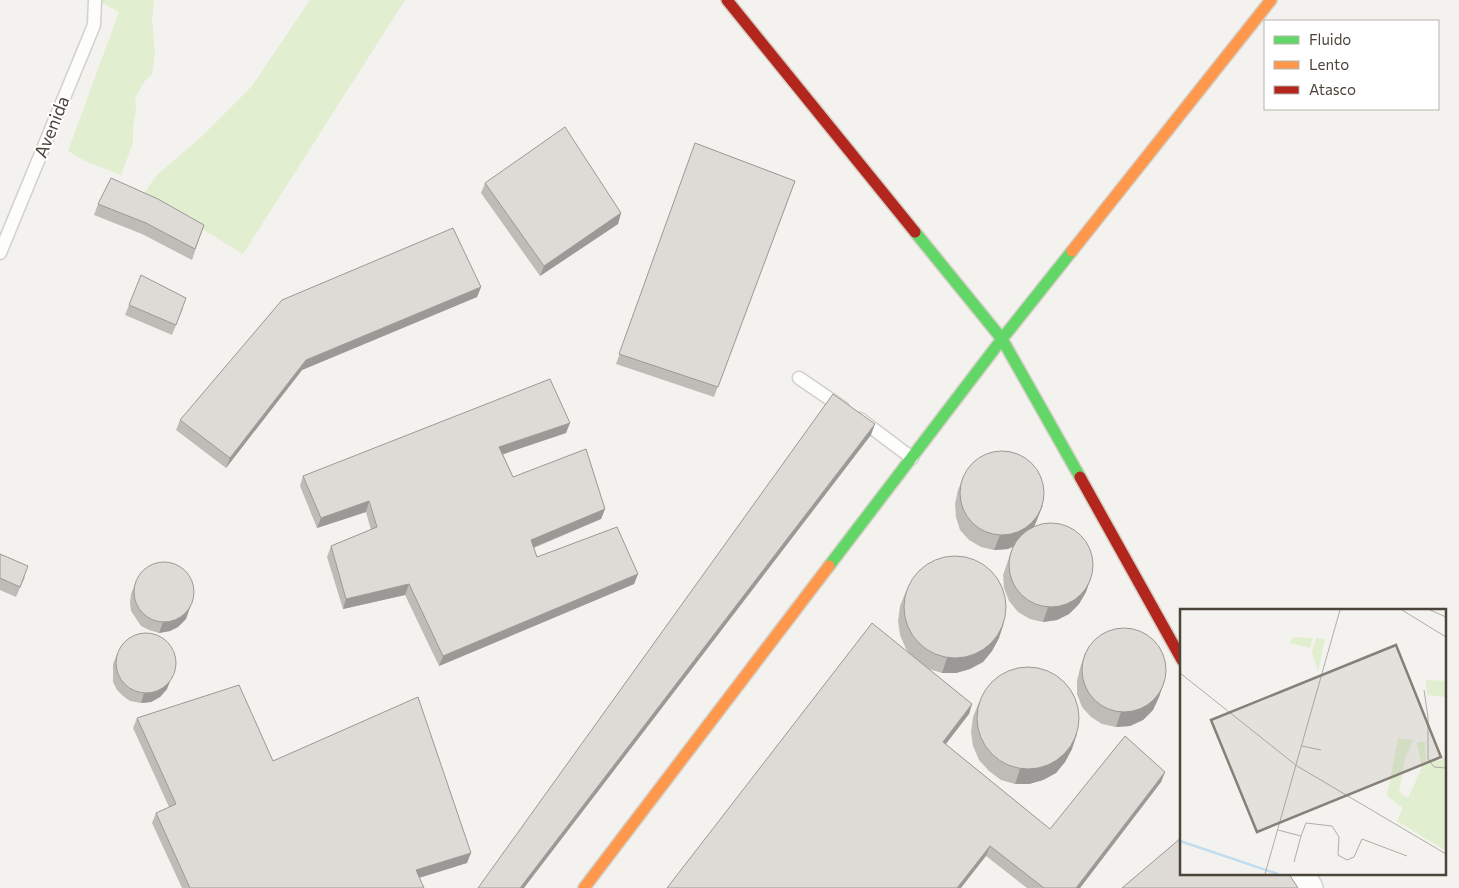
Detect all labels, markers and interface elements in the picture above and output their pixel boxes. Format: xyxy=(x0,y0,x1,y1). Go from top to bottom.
legend xyxy=(1264,20,1439,110)
text: Fluido xyxy=(1309,30,1351,48)
text: Lento xyxy=(1309,55,1349,73)
text: Atasco xyxy=(1309,80,1356,98)
street label: Avenida xyxy=(29,92,73,161)
inset map xyxy=(1180,609,1446,876)

